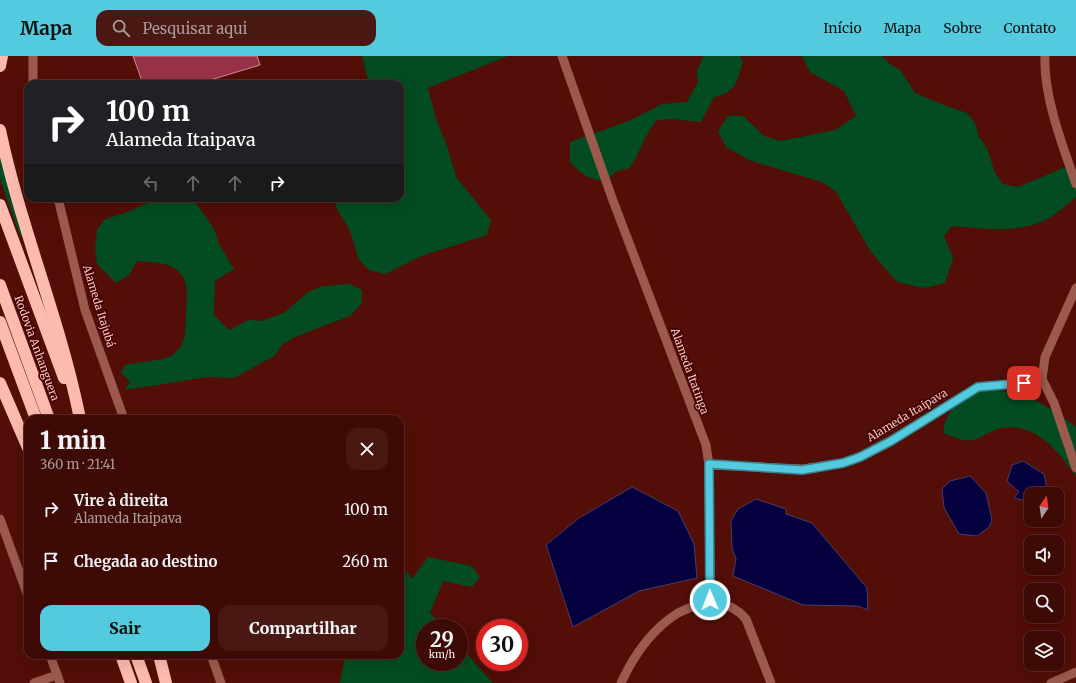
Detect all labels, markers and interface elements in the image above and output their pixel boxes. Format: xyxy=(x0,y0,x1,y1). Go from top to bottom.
search box xyxy=(96,10,376,46)
text: Mapa xyxy=(20,16,72,40)
icon: search xyxy=(110,17,132,39)
text: Pesquisar aqui xyxy=(142,19,247,38)
text: Início xyxy=(823,19,862,37)
text: Mapa xyxy=(884,19,921,37)
text: Sobre xyxy=(943,19,982,37)
text: Contato xyxy=(1004,19,1056,37)
text: 100 m xyxy=(106,93,190,129)
icon: right xyxy=(40,96,92,148)
text: Alameda Itaipava xyxy=(106,128,256,151)
icon: left xyxy=(140,172,162,194)
icon: ahead xyxy=(182,172,204,194)
icon: ahead xyxy=(224,172,246,194)
icon: right xyxy=(266,172,288,194)
street label: Alameda Itajubá xyxy=(79,262,118,349)
street label: Rodovia Anhanguera xyxy=(11,293,63,403)
street label: Alameda Itatinga xyxy=(668,325,712,416)
pin xyxy=(1007,366,1041,400)
icon: arrive xyxy=(1013,372,1035,394)
street label: Alameda Itaipava xyxy=(863,385,950,445)
text: 1 min xyxy=(40,425,106,456)
button: close xyxy=(346,428,388,470)
text: 360 m · 21:41 xyxy=(40,456,116,473)
north arrow xyxy=(1024,487,1064,527)
map controls xyxy=(1024,487,1064,671)
text: Vire à direita xyxy=(74,491,168,510)
icon: right xyxy=(40,498,62,520)
text: 100 m xyxy=(344,500,388,519)
text: Alameda Itaipava xyxy=(74,510,182,527)
button: sound xyxy=(1024,535,1064,575)
icon: arrive xyxy=(40,550,62,572)
text: Chegada ao destino xyxy=(74,552,217,571)
text: 260 m xyxy=(342,552,388,571)
position arrow xyxy=(689,579,731,621)
button: search xyxy=(1024,583,1064,623)
button: Sair xyxy=(40,605,210,651)
button: Compartilhar xyxy=(218,605,388,651)
speed limit sign: 30 xyxy=(476,619,528,671)
text: 29 xyxy=(430,627,454,652)
button: layers xyxy=(1024,631,1064,671)
text: km/h xyxy=(429,648,455,661)

